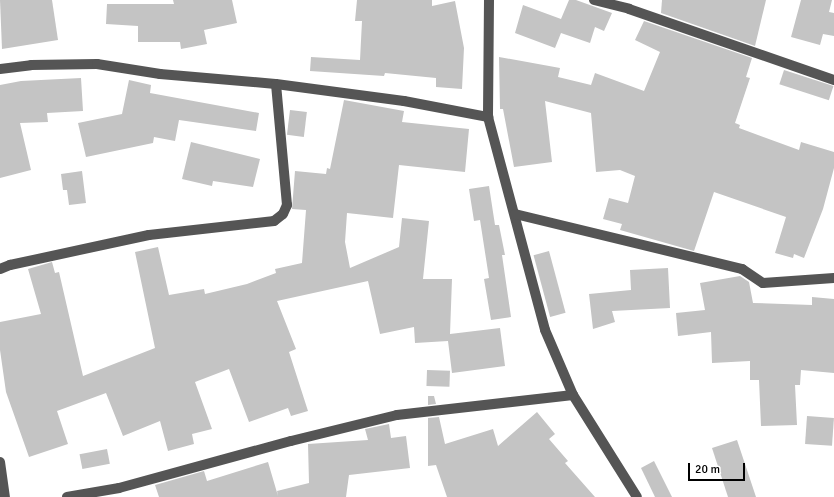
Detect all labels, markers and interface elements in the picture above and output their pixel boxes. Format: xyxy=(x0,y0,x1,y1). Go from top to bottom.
scale bar xyxy=(690,455,747,481)
text: 20 m xyxy=(695,462,720,477)

